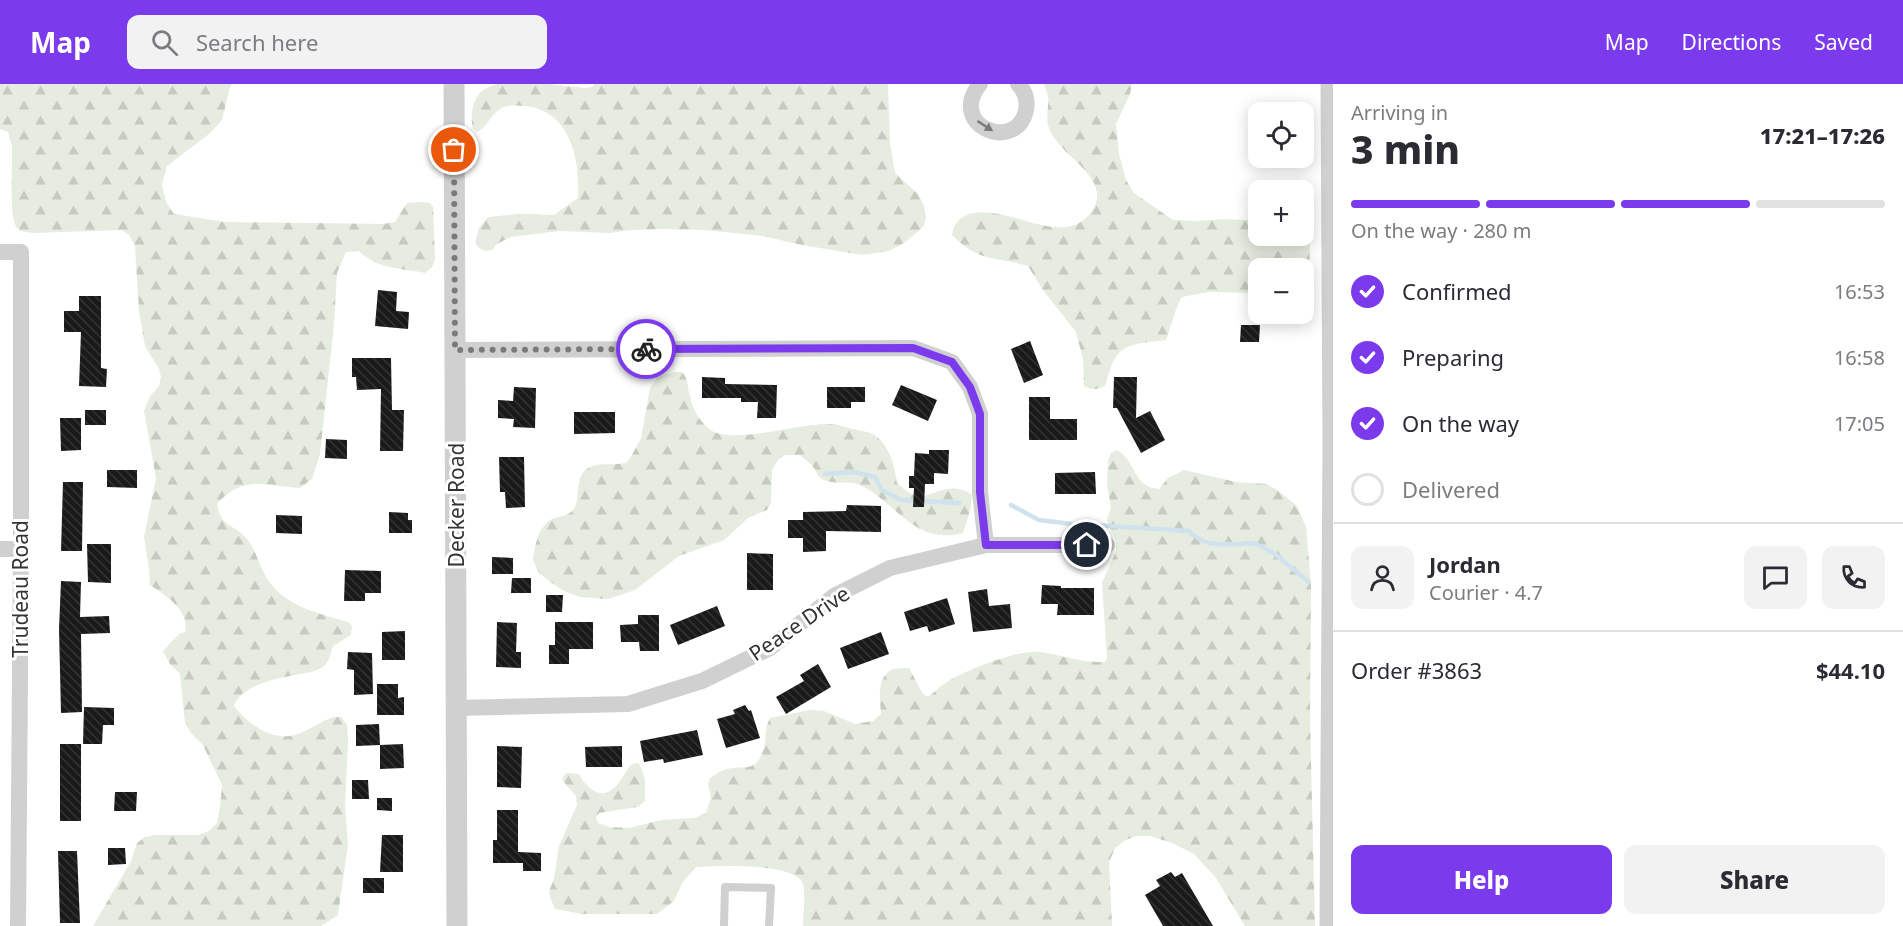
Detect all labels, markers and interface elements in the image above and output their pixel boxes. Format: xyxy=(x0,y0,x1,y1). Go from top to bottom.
search box xyxy=(127,15,547,69)
text: Map xyxy=(30,23,91,61)
icon: search xyxy=(148,26,181,59)
text: Search here xyxy=(196,27,318,57)
text: Map xyxy=(1605,28,1649,56)
text: Directions xyxy=(1682,28,1781,56)
text: Saved xyxy=(1814,28,1873,56)
text: Arriving in xyxy=(1351,99,1448,126)
map controls xyxy=(1248,102,1314,324)
button: locate xyxy=(1248,102,1314,168)
text: 17:21–17:26 xyxy=(1760,120,1885,150)
one-way arrow xyxy=(976,121,993,132)
text: 3 min xyxy=(1351,122,1460,175)
pin xyxy=(428,124,479,175)
icon: bag xyxy=(437,133,470,166)
button: + xyxy=(1248,180,1314,246)
text: On the way · 280 m xyxy=(1351,217,1531,244)
button: − xyxy=(1248,258,1314,324)
icon: check xyxy=(1351,275,1384,308)
text: Confirmed xyxy=(1402,276,1512,306)
text: 16:53 xyxy=(1834,278,1885,305)
courier xyxy=(616,319,676,379)
icon: bike xyxy=(630,333,663,366)
icon: check xyxy=(1351,341,1384,374)
text: Preparing xyxy=(1402,342,1504,372)
text: 16:58 xyxy=(1834,344,1885,371)
icon: check xyxy=(1351,407,1384,440)
text: On the way xyxy=(1402,408,1519,438)
text: 17:05 xyxy=(1834,410,1885,437)
street label: Decker Road xyxy=(442,443,470,567)
text: Delivered xyxy=(1402,474,1500,504)
pin xyxy=(1061,519,1112,570)
street label: Trudeau Road xyxy=(6,520,34,658)
icon: home xyxy=(1070,528,1103,561)
button: person xyxy=(1351,546,1414,609)
button: chat xyxy=(1744,546,1807,609)
button: phone xyxy=(1822,546,1885,609)
text: Jordan xyxy=(1429,549,1501,579)
street label: Peace Drive xyxy=(743,579,855,667)
text: Courier · 4.7 xyxy=(1429,579,1543,606)
text: Order #3863 xyxy=(1351,655,1482,685)
text: $44.10 xyxy=(1816,655,1885,685)
button: Help xyxy=(1351,845,1612,914)
button: Share xyxy=(1624,845,1885,914)

